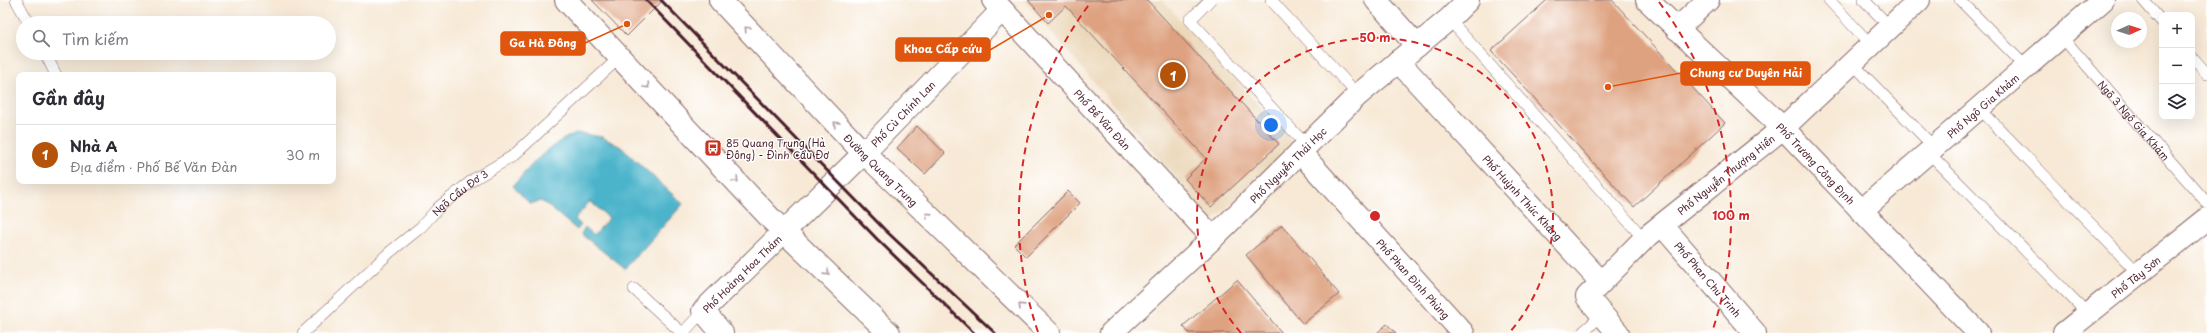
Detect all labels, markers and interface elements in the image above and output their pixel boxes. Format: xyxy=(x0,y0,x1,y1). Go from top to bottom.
north arrow xyxy=(2111,12,2147,48)
map controls xyxy=(2159,12,2195,120)
button: + xyxy=(2159,12,2195,48)
search box xyxy=(16,16,336,60)
one-way arrow xyxy=(744,26,751,34)
icon: search xyxy=(30,27,52,49)
text: Tìm kiếm xyxy=(62,27,129,50)
text: 50 m xyxy=(1359,28,1391,46)
callout: Ga Hà Đông xyxy=(501,32,585,55)
text: Ga Hà Đông xyxy=(509,34,577,51)
callout: Khoa Cấp cứu xyxy=(896,38,990,61)
text: Khoa Cấp cứu xyxy=(904,40,982,57)
button: − xyxy=(2159,48,2195,84)
pin: 1 xyxy=(1160,60,1186,90)
callout: Chung cư Duyên Hải xyxy=(1681,62,1810,85)
text: Chung cư Duyên Hải xyxy=(1690,64,1802,81)
street label: Phố Ngô Gia Khảm xyxy=(1943,69,2022,141)
street label: Ngõ 3 Ngô Gia Khảm xyxy=(2095,76,2174,163)
street label: Phố Cù Chính Lan xyxy=(867,77,938,150)
one-way arrow xyxy=(642,81,649,89)
button: layers xyxy=(2159,84,2195,120)
text: Gần đây xyxy=(32,85,105,111)
street label: Phố Bế Văn Đàn xyxy=(1071,85,1135,153)
your location xyxy=(1261,115,1281,135)
street label: Phố Trương Công Định xyxy=(1774,119,1859,207)
one-way arrow xyxy=(833,121,840,129)
street label: Phố Nguyễn Thái Học xyxy=(1246,123,1329,206)
street label: Đường Quang Trung xyxy=(841,130,922,209)
street label: Phố Nguyễn Thượng Hiền xyxy=(1673,130,1777,218)
text: Nhà A xyxy=(70,134,118,157)
place label: 85 Quang Trung (Hà Đông) - Đình Cầu Đơ xyxy=(726,135,829,162)
bus stop icon: 85 Quang Trung (Hà Đông) - Đình Cầu Đơ xyxy=(703,138,723,158)
text: 1 xyxy=(42,145,48,164)
text: 30 m xyxy=(286,145,320,164)
street label: Phố Huỳnh Thúc Kháng xyxy=(1480,151,1566,243)
text: Địa điểm · Phố Bế Văn Đàn xyxy=(70,157,237,176)
street label: Ngõ Cầu Đơ 3 xyxy=(428,165,490,218)
one-way arrow xyxy=(731,176,738,183)
text: 100 m xyxy=(1712,206,1750,224)
centre of rings xyxy=(1368,209,1382,223)
one-way arrow xyxy=(925,212,933,220)
street label: Phố Hoàng Hoa Thám xyxy=(698,231,784,316)
street label: Phố Phan Đình Phùng xyxy=(1374,235,1454,322)
street label: Phố Phan Chu Trinh xyxy=(1672,238,1745,320)
street label: Phố Tây Sơn xyxy=(2107,252,2163,301)
one-way arrow xyxy=(822,268,830,276)
one-way arrow xyxy=(1018,303,1026,311)

